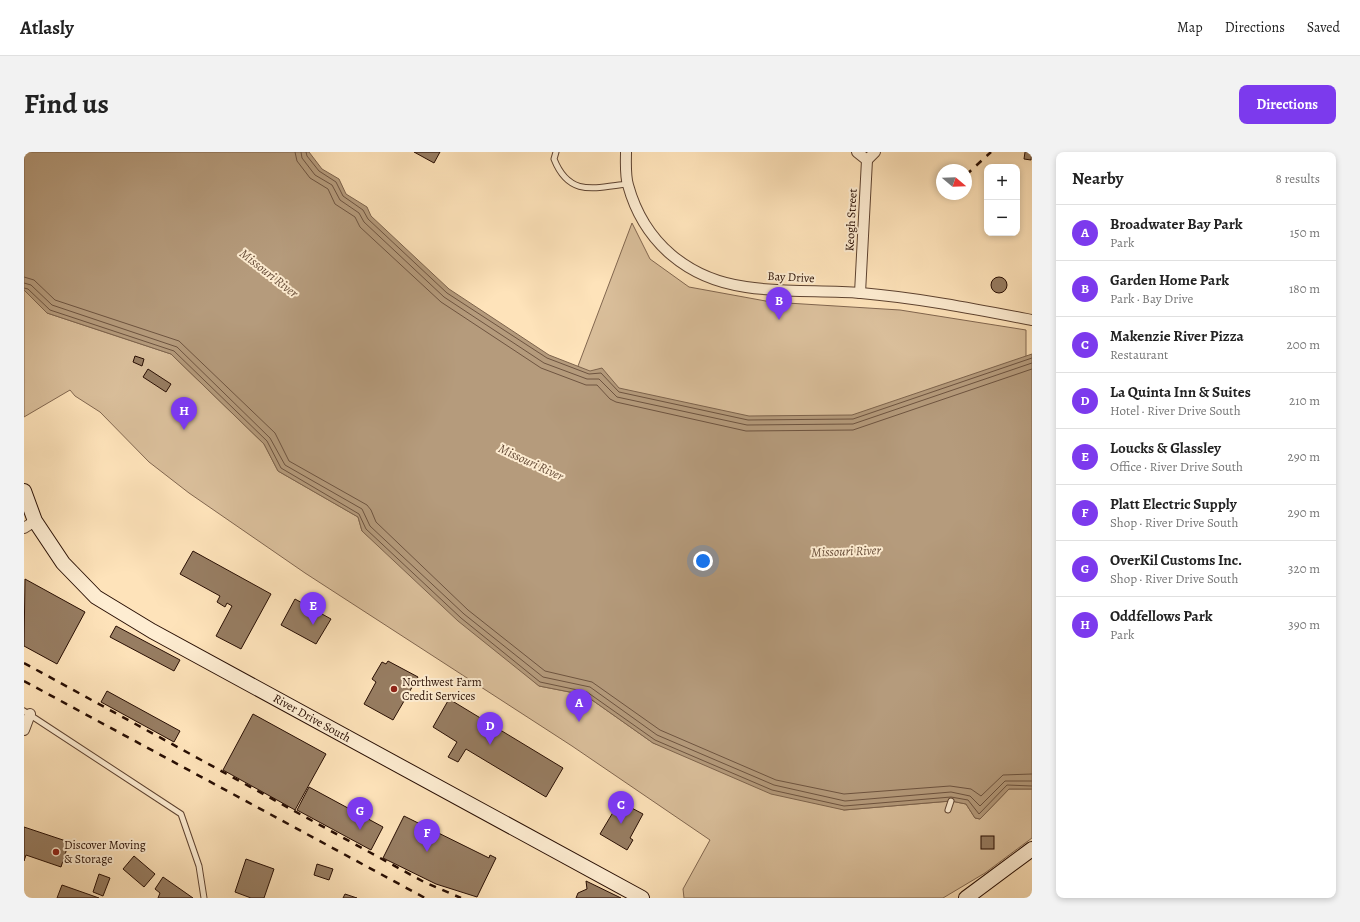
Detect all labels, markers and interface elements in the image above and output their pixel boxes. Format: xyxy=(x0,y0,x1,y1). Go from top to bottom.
text: Atlasly xyxy=(20,15,74,41)
text: Map xyxy=(1177,18,1203,37)
text: Directions xyxy=(1225,18,1285,37)
text: Saved xyxy=(1307,18,1340,37)
text: Find us xyxy=(24,85,109,123)
button: Directions xyxy=(1239,85,1336,124)
north arrow xyxy=(936,164,972,200)
map controls xyxy=(984,164,1020,236)
button: + xyxy=(984,164,1020,200)
text: Nearby xyxy=(1072,167,1123,190)
text: 8 results xyxy=(1276,170,1320,187)
street label: Keogh Street xyxy=(841,188,861,252)
button: − xyxy=(984,200,1020,236)
text: Broadwater Bay Park xyxy=(1110,214,1243,234)
text: A xyxy=(1081,224,1089,241)
text: 150 m xyxy=(1290,224,1320,241)
text: Park xyxy=(1110,234,1134,251)
water label: Missouri River xyxy=(236,245,302,301)
street label: Bay Drive xyxy=(767,268,815,286)
text: Garden Home Park xyxy=(1110,270,1229,290)
text: B xyxy=(1081,280,1089,297)
text: 180 m xyxy=(1289,280,1320,297)
pin: B xyxy=(766,287,792,320)
text: Park · Bay Drive xyxy=(1110,290,1193,307)
text: Makenzie River Pizza xyxy=(1110,326,1244,346)
text: C xyxy=(1081,336,1089,353)
text: 200 m xyxy=(1287,336,1320,353)
text: Restaurant xyxy=(1110,346,1168,363)
text: La Quinta Inn & Suites xyxy=(1110,382,1251,402)
text: D xyxy=(1080,392,1090,409)
text: 210 m xyxy=(1289,392,1320,409)
pin: H xyxy=(171,397,197,430)
text: Hotel · River Drive South xyxy=(1110,402,1241,419)
text: Loucks & Glassley xyxy=(1110,438,1221,458)
water label: Missouri River xyxy=(496,440,567,485)
text: E xyxy=(1081,448,1089,465)
text: 290 m xyxy=(1288,448,1320,465)
text: Office · River Drive South xyxy=(1110,458,1243,475)
text: Platt Electric Supply xyxy=(1110,494,1237,514)
text: F xyxy=(1082,504,1088,521)
text: 290 m xyxy=(1288,504,1320,521)
text: Shop · River Drive South xyxy=(1110,514,1238,531)
water label: Missouri River xyxy=(811,541,882,561)
text: OverKil Customs Inc. xyxy=(1110,550,1242,570)
your location xyxy=(693,551,713,571)
text: G xyxy=(1081,560,1089,577)
text: 320 m xyxy=(1288,560,1320,577)
text: Shop · River Drive South xyxy=(1110,570,1238,587)
pin: E xyxy=(300,592,326,625)
text: Oddfellows Park xyxy=(1110,606,1213,626)
text: H xyxy=(1080,616,1090,633)
text: 390 m xyxy=(1288,616,1320,633)
text: Park xyxy=(1110,626,1134,643)
place label: Northwest Farm Credit Services xyxy=(402,674,482,704)
marker: Northwest Farm Credit Services xyxy=(389,684,399,694)
pin: A xyxy=(566,689,592,722)
street label: River Drive South xyxy=(270,690,354,746)
pin: D xyxy=(477,712,503,745)
pin: C xyxy=(608,791,634,824)
pin: G xyxy=(347,797,373,830)
pin: F xyxy=(414,819,440,852)
place label: Discover Moving & Storage xyxy=(64,837,146,867)
marker: Discover Moving & Storage xyxy=(51,847,61,857)

